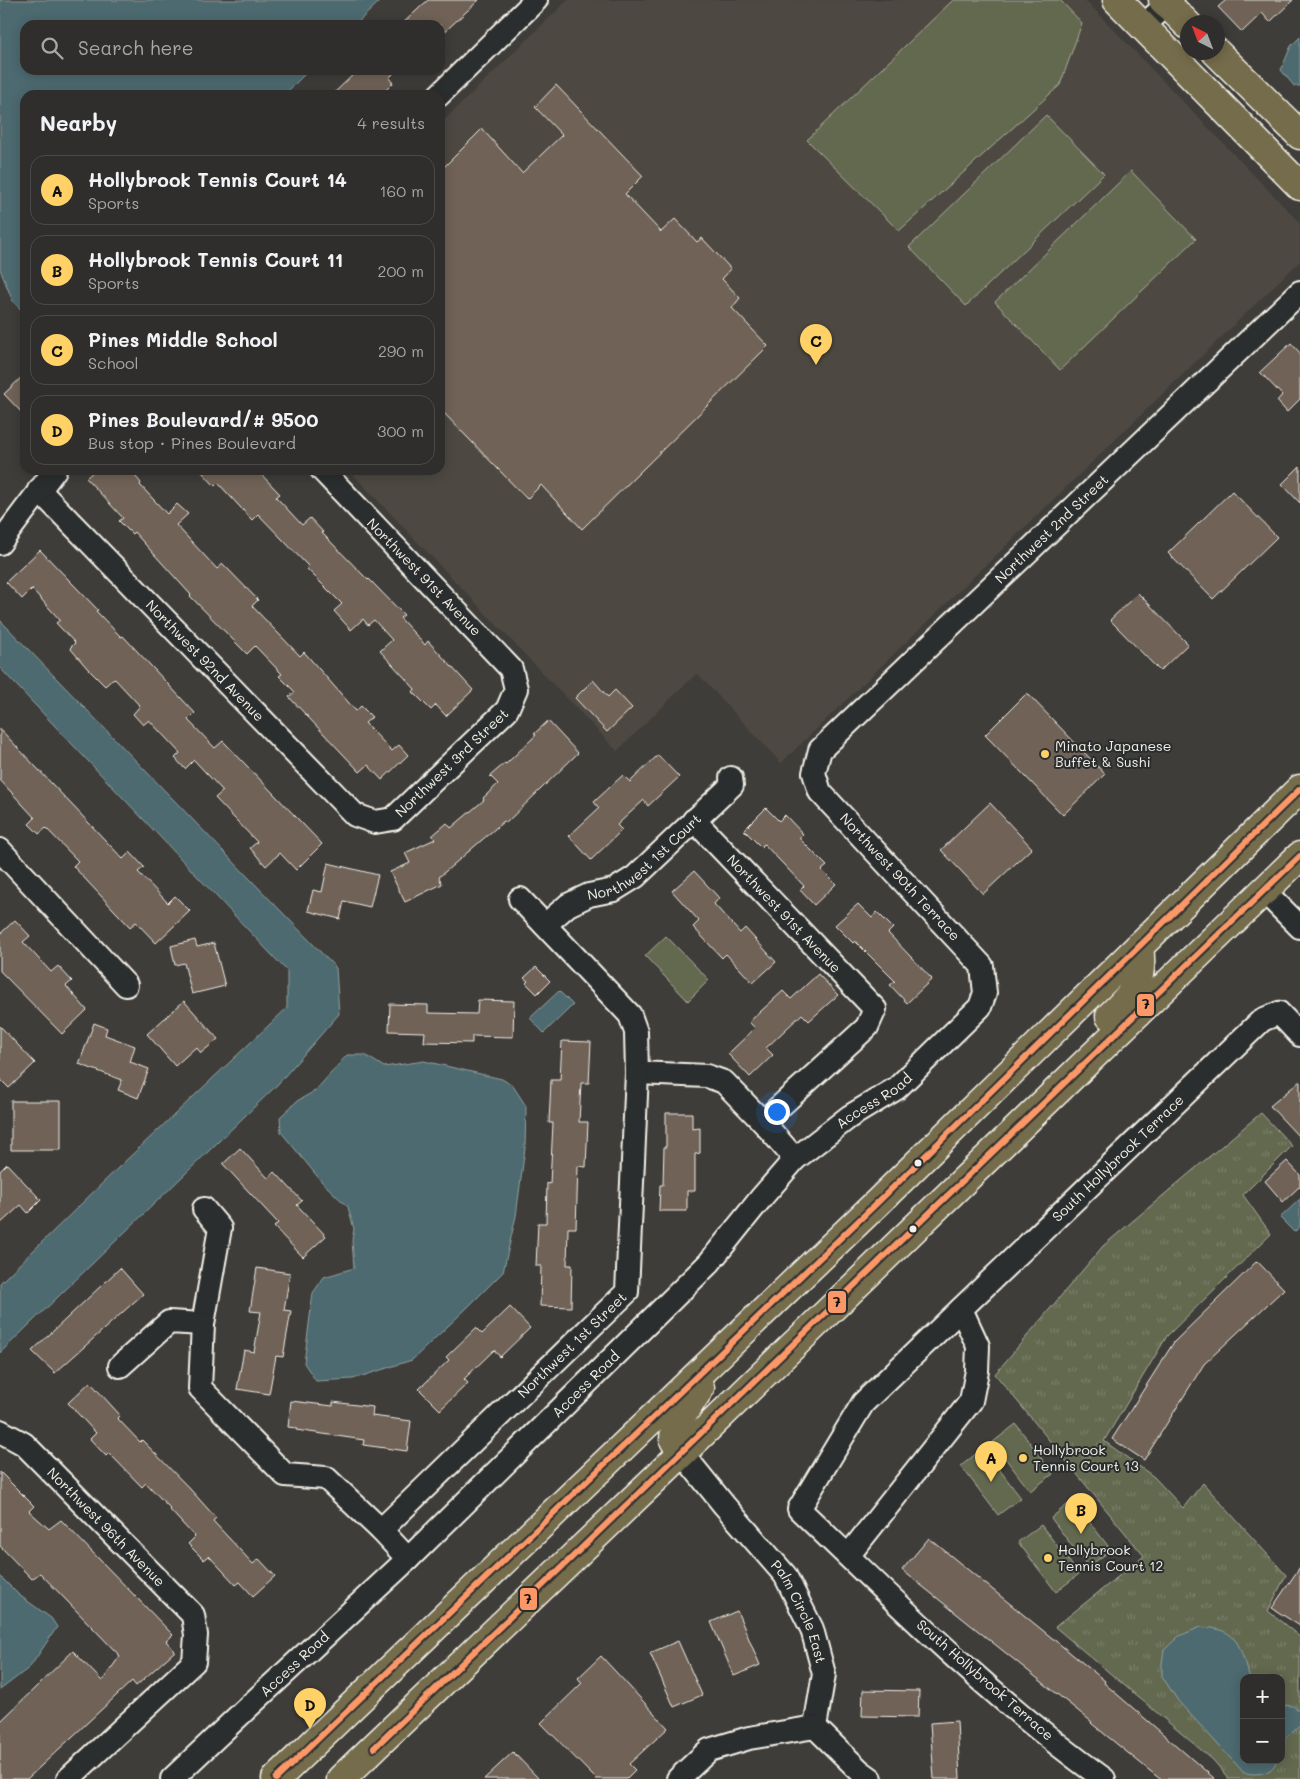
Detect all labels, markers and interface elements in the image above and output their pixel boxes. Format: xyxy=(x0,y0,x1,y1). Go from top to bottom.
north arrow xyxy=(1180,15,1225,60)
search box xyxy=(20,20,445,75)
icon: search xyxy=(38,34,66,62)
text: Search here xyxy=(78,35,194,60)
text: Nearby xyxy=(40,109,117,136)
text: 4 results xyxy=(357,112,425,133)
text: Hollybrook Tennis Court 14 xyxy=(88,167,347,192)
text: A xyxy=(51,180,63,201)
text: 160 m xyxy=(379,180,424,201)
text: Sports xyxy=(88,192,139,213)
text: Hollybrook Tennis Court 11 xyxy=(88,247,343,272)
text: B xyxy=(52,260,62,281)
text: 200 m xyxy=(377,260,424,281)
text: Sports xyxy=(88,272,139,293)
pin: C xyxy=(800,324,832,365)
text: Pines Middle School xyxy=(88,327,278,352)
text: C xyxy=(51,340,63,361)
text: 290 m xyxy=(378,340,424,361)
text: School xyxy=(88,352,138,373)
text: Pines Boulevard/# 9500 xyxy=(88,407,318,432)
text: D xyxy=(51,420,63,441)
text: 300 m xyxy=(377,420,424,441)
text: Bus stop · Pines Boulevard xyxy=(88,432,296,453)
street label: Northwest 2nd Street xyxy=(990,470,1112,587)
street label: Northwest 91st Avenue xyxy=(363,514,486,640)
street label: Northwest 92nd Avenue xyxy=(142,595,269,725)
street label: Northwest 3rd Street xyxy=(391,704,512,821)
place label: Minato Japanese Buffet & Sushi xyxy=(1055,736,1172,771)
marker: Minato Japanese Buffet & Sushi xyxy=(1039,748,1051,760)
street label: Northwest 1st Court xyxy=(585,809,705,904)
street label: Northwest 90th Terrace xyxy=(836,809,965,945)
street label: Northwest 91st Avenue xyxy=(723,850,846,977)
line badge: 7 xyxy=(1136,993,1155,1017)
text: 7 xyxy=(1142,994,1150,1013)
street label: Access Road xyxy=(832,1068,916,1133)
street label: South Hollybrook Terrace xyxy=(1048,1090,1188,1226)
your location xyxy=(764,1099,790,1125)
unlabelled marker xyxy=(913,1158,923,1168)
unlabelled marker xyxy=(908,1224,918,1234)
street label: Northwest 1st Street xyxy=(513,1287,631,1402)
line badge: 7 xyxy=(827,1290,847,1314)
text: 7 xyxy=(833,1292,841,1311)
street label: Access Road xyxy=(547,1346,624,1421)
place label: Hollybrook Tennis Court 13 xyxy=(1033,1440,1139,1475)
pin: A xyxy=(975,1441,1007,1482)
marker: Hollybrook Tennis Court 13 xyxy=(1017,1452,1029,1464)
street label: Northwest 96th Avenue xyxy=(43,1463,170,1590)
pin: B xyxy=(1065,1493,1097,1534)
place label: Hollybrook Tennis Court 12 xyxy=(1058,1540,1163,1575)
marker: Hollybrook Tennis Court 12 xyxy=(1042,1552,1054,1564)
street label: Palm Circle East xyxy=(767,1556,831,1665)
line badge: 7 xyxy=(519,1587,538,1611)
text: 7 xyxy=(524,1589,532,1608)
street label: South Hollybrook Terrace xyxy=(913,1615,1058,1744)
street label: Access Road xyxy=(255,1627,333,1701)
map controls xyxy=(1240,1674,1285,1764)
button: + xyxy=(1240,1674,1285,1719)
pin: D xyxy=(294,1688,326,1729)
button: − xyxy=(1240,1719,1285,1764)

